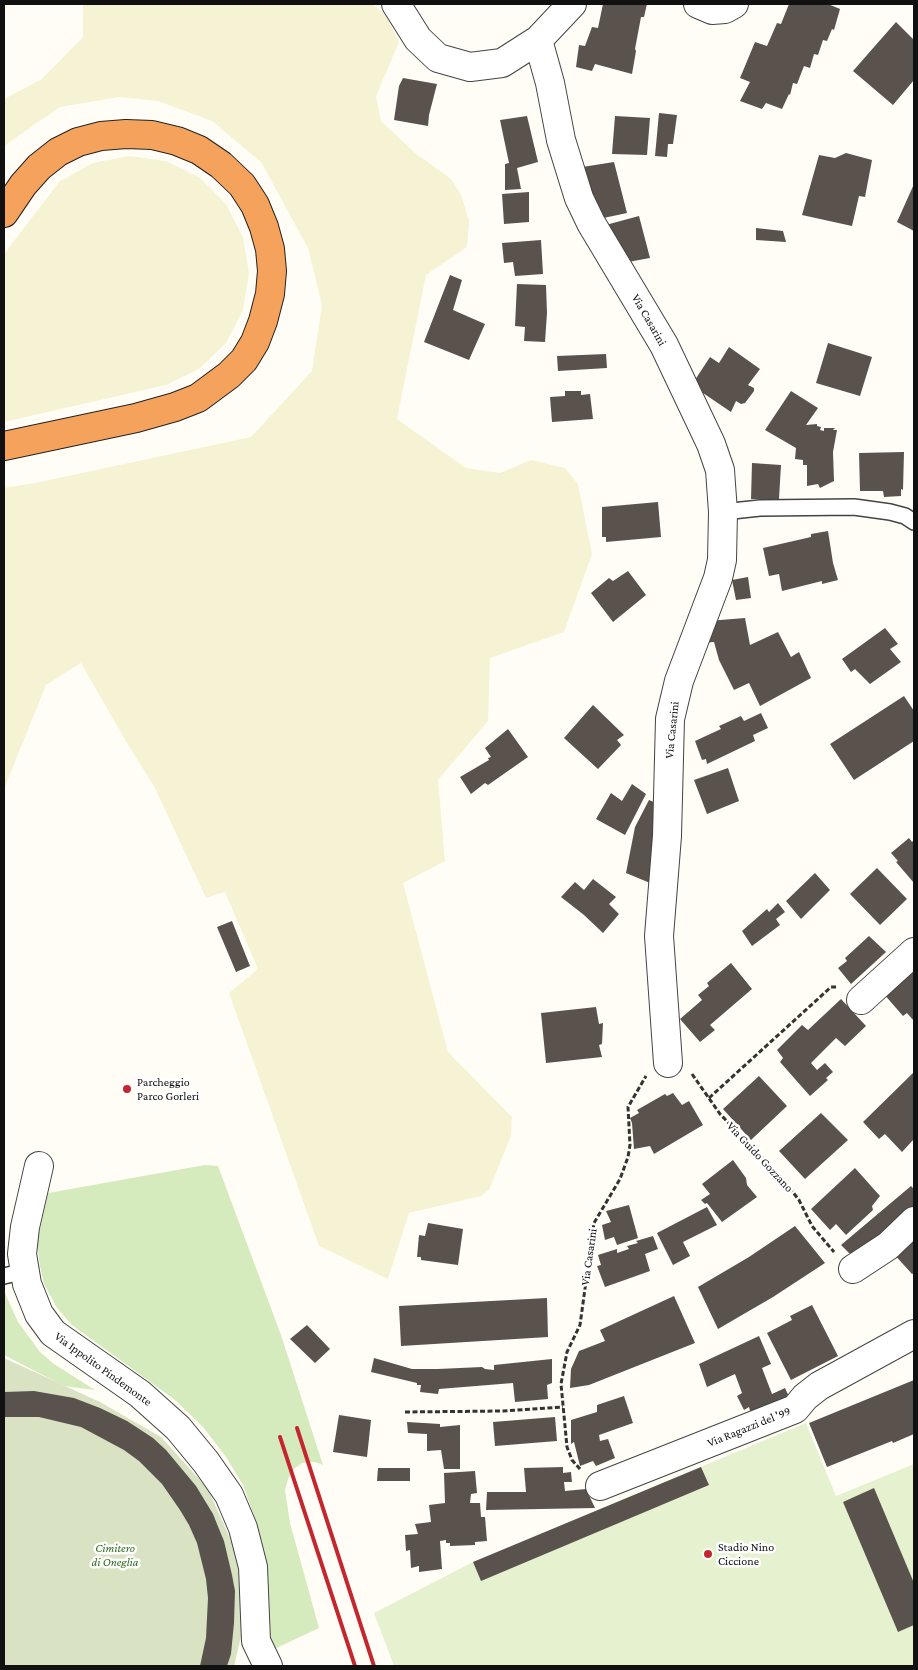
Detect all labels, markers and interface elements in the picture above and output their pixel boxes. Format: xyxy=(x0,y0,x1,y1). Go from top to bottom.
street label: Via Casarini xyxy=(628,292,670,348)
street label: Via Casarini xyxy=(662,701,682,759)
place label: Parcheggio Parco Gorleri xyxy=(137,1075,199,1103)
marker: Parcheggio Parco Gorleri xyxy=(121,1083,133,1095)
street label: Via Guido Gozzano xyxy=(724,1119,796,1195)
street label: Via Casarini xyxy=(578,1228,600,1286)
street label: Via Ippolito Pindemonte xyxy=(52,1329,154,1409)
street label: Via Ragazzi del '99 xyxy=(705,1404,793,1450)
place label: Stadio Nino Ciccione xyxy=(718,1540,774,1568)
park label: Cimitero di Oneglia xyxy=(92,1541,138,1569)
marker: Stadio Nino Ciccione xyxy=(702,1548,714,1560)

